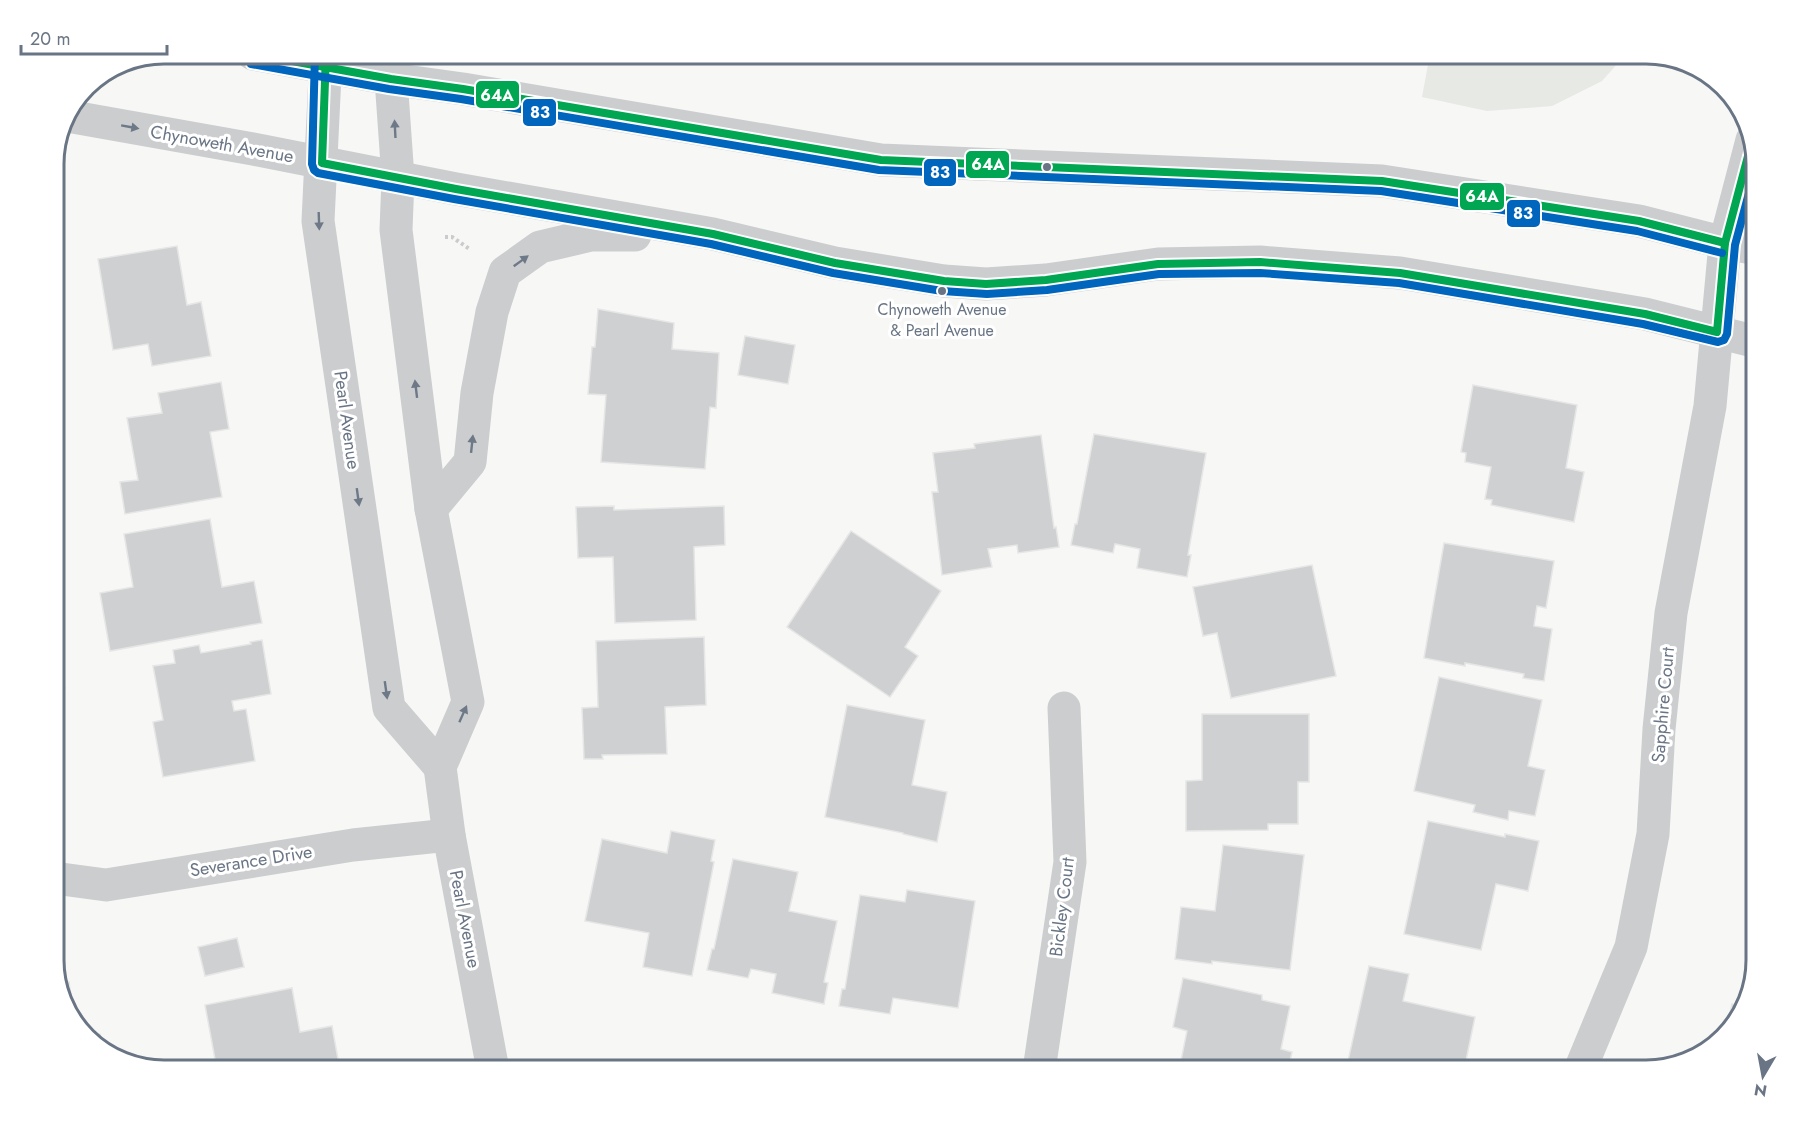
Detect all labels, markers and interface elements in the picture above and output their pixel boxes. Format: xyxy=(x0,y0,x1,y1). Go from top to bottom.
scale bar xyxy=(21,18,166,56)
text: 20 m xyxy=(30,26,70,52)
line badge: 64A xyxy=(475,80,520,109)
text: 64A xyxy=(480,84,514,107)
line badge: 83 xyxy=(522,98,557,127)
text: 83 xyxy=(530,101,550,124)
street label: Chynoweth Avenue xyxy=(148,119,296,169)
one-way arrow xyxy=(390,119,399,138)
one-way arrow xyxy=(121,123,140,132)
line badge: 64A xyxy=(965,150,1010,179)
text: 64A xyxy=(971,153,1005,176)
line badge: 83 xyxy=(923,158,957,187)
text: 83 xyxy=(930,161,950,184)
unlabelled marker xyxy=(1041,161,1053,173)
line badge: 64A xyxy=(1459,182,1505,211)
text: 64A xyxy=(1465,185,1499,208)
line badge: 83 xyxy=(1506,199,1541,228)
text: 83 xyxy=(1513,202,1533,225)
one-way arrow xyxy=(314,211,324,230)
one-way arrow xyxy=(512,255,528,267)
marker: Chynoweth Avenue & Pearl Avenue xyxy=(936,285,948,297)
place label: Chynoweth Avenue & Pearl Avenue xyxy=(878,298,1006,342)
street label: Pearl Avenue xyxy=(327,369,367,471)
one-way arrow xyxy=(411,379,420,398)
one-way arrow xyxy=(467,434,476,453)
one-way arrow xyxy=(354,488,363,507)
street label: Sapphire Court xyxy=(1645,645,1681,764)
one-way arrow xyxy=(382,681,391,700)
one-way arrow xyxy=(459,705,469,723)
street label: Severance Drive xyxy=(188,839,314,883)
street label: Bickley Court xyxy=(1043,855,1081,958)
street label: Pearl Avenue xyxy=(443,868,487,970)
north arrow xyxy=(1733,1046,1793,1106)
text: N xyxy=(1752,1078,1769,1103)

